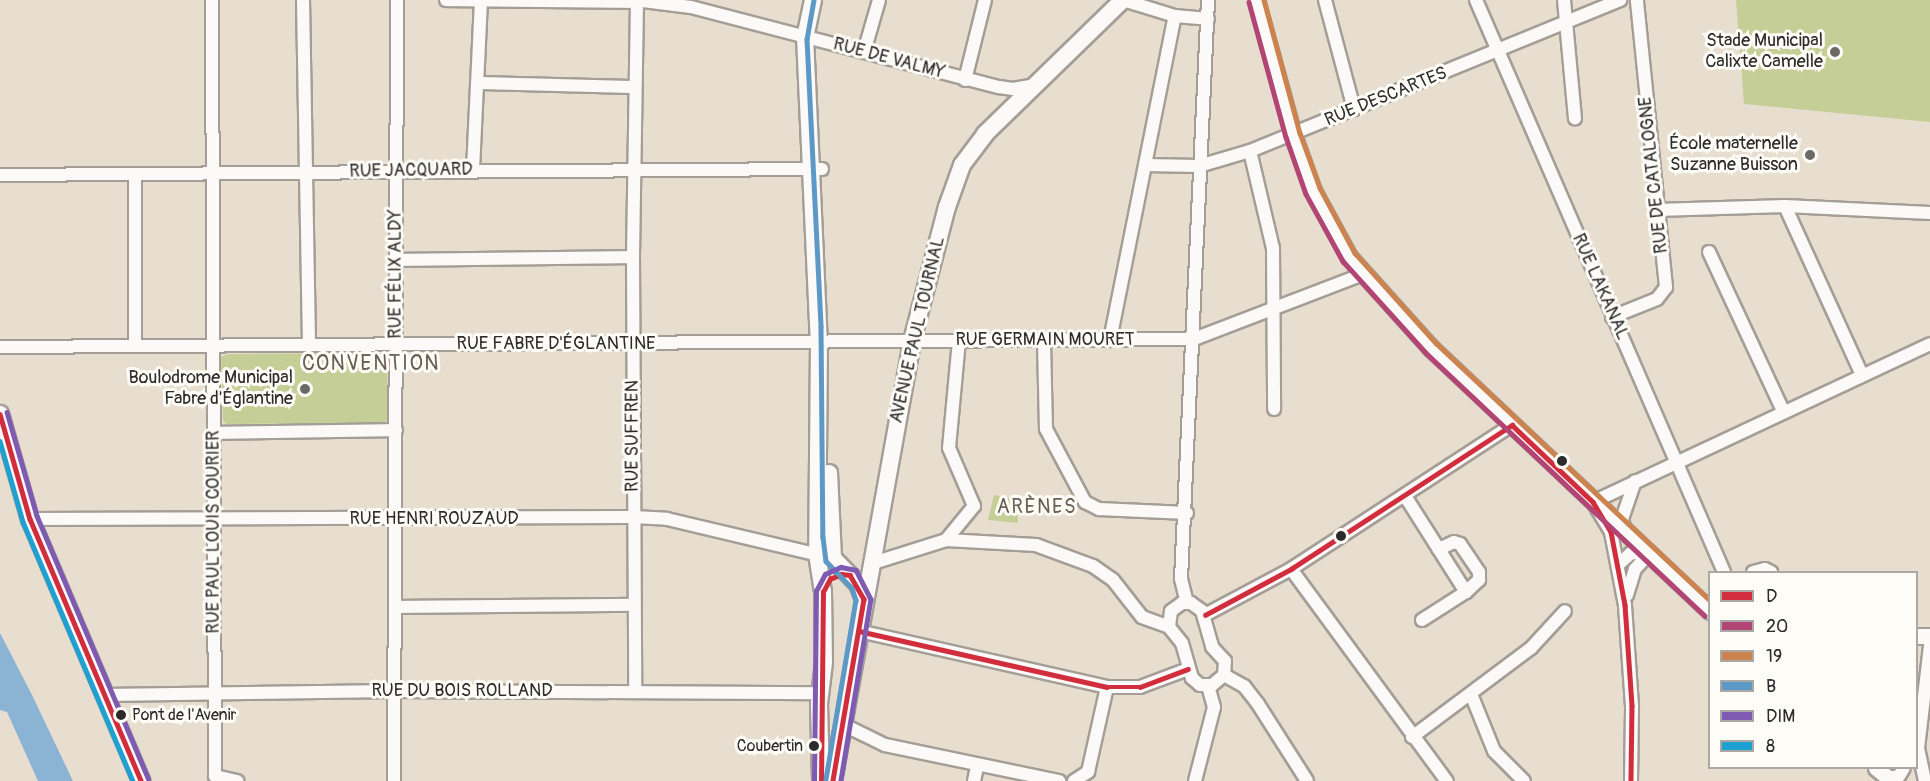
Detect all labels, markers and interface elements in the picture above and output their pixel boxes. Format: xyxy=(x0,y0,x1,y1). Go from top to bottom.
place label: Stade Municipal Calixte Camelle xyxy=(1705,31,1823,74)
street label: RUE DE VALMY xyxy=(831,34,947,84)
marker: Stade Municipal Calixte Camelle xyxy=(1828,45,1842,59)
street label: RUE DESCARTES xyxy=(1322,63,1450,131)
street label: RUE DE CATALOGNE xyxy=(1635,95,1673,255)
place label: École maternelle Suzanne Buisson xyxy=(1669,134,1798,176)
marker: École maternelle Suzanne Buisson xyxy=(1803,148,1817,162)
street label: RUE JACQUARD xyxy=(349,159,473,183)
street label: RUE FÉLIX ALDY xyxy=(385,209,407,339)
street label: RUE LAKANAL xyxy=(1567,231,1633,343)
street label: AVENUE PAUL TOURNAL xyxy=(886,235,950,425)
street label: RUE GERMAIN MOURET xyxy=(955,329,1135,351)
street label: RUE FABRE D'ÉGLANTINE xyxy=(457,333,655,355)
district label: CONVENTION xyxy=(302,351,440,377)
place label: Boulodrome Municipal Fabre d'Églantine xyxy=(128,368,293,410)
street label: RUE SUFFREN xyxy=(622,380,644,492)
marker: Boulodrome Municipal Fabre d'Églantine xyxy=(298,382,312,396)
street label: RUE PAUL LOUIS COURIER xyxy=(203,430,225,634)
unlabelled marker xyxy=(1556,455,1568,467)
district label: ARÈNES xyxy=(997,494,1077,518)
street label: RUE HENRI ROUZAUD xyxy=(349,508,519,530)
unlabelled marker xyxy=(1335,530,1347,542)
legend xyxy=(1708,571,1918,769)
text: D xyxy=(1766,585,1777,608)
text: 20 xyxy=(1766,615,1788,638)
text: 19 xyxy=(1766,645,1782,668)
text: B xyxy=(1766,675,1776,698)
street label: RUE DU BOIS ROLLAND xyxy=(371,680,553,702)
place label: Pont de l'Avenir xyxy=(132,705,236,725)
text: DIM xyxy=(1766,705,1795,728)
marker: Pont de l'Avenir xyxy=(115,709,127,721)
text: 8 xyxy=(1766,735,1775,758)
place label: Coubertin xyxy=(737,736,803,756)
marker: Coubertin xyxy=(808,740,820,752)

